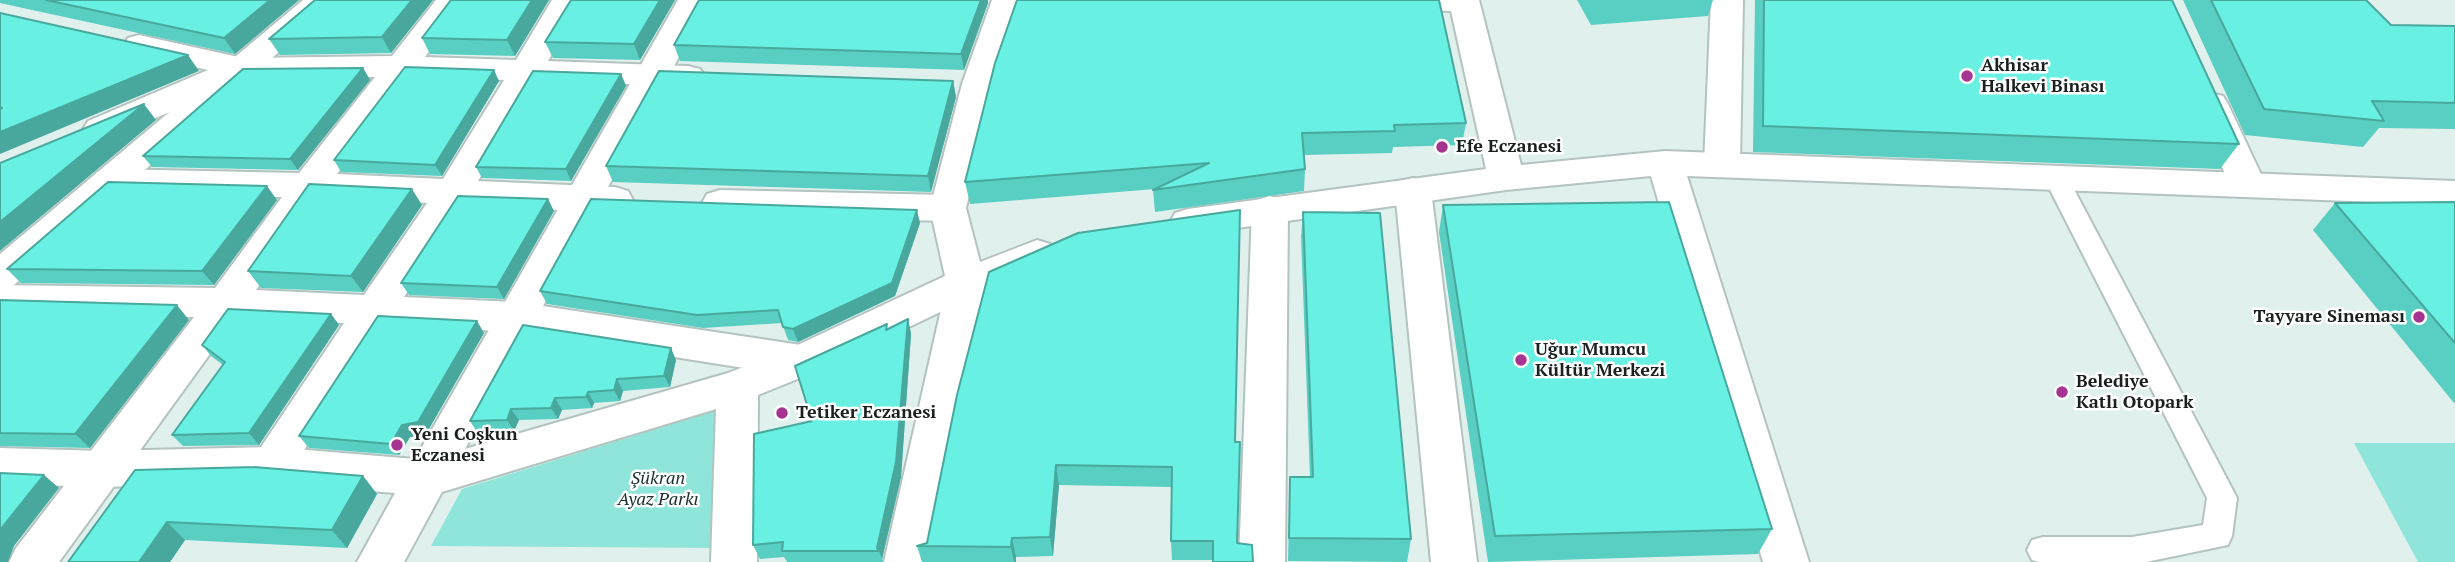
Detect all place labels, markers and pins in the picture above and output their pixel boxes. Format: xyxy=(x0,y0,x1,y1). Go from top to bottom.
place label: Akhisar Halkevi Binası xyxy=(1981,55,2104,98)
marker: Akhisar Halkevi Binası xyxy=(1959,68,1975,84)
place label: Efe Eczanesi xyxy=(1456,136,1562,158)
marker: Efe Eczanesi xyxy=(1434,139,1450,155)
place label: Tayyare Sineması xyxy=(2254,306,2405,328)
marker: Tayyare Sineması xyxy=(2411,309,2427,325)
place label: Uğur Mumcu Kültür Merkezi xyxy=(1535,339,1665,382)
marker: Uğur Mumcu Kültür Merkezi xyxy=(1513,352,1529,368)
place label: Belediye Katlı Otopark xyxy=(2076,371,2193,414)
marker: Belediye Katlı Otopark xyxy=(2054,384,2070,400)
place label: Tetiker Eczanesi xyxy=(796,402,936,424)
marker: Tetiker Eczanesi xyxy=(774,405,790,421)
place label: Yeni Coşkun Eczanesi xyxy=(411,424,518,466)
marker: Yeni Coşkun Eczanesi xyxy=(389,437,405,453)

